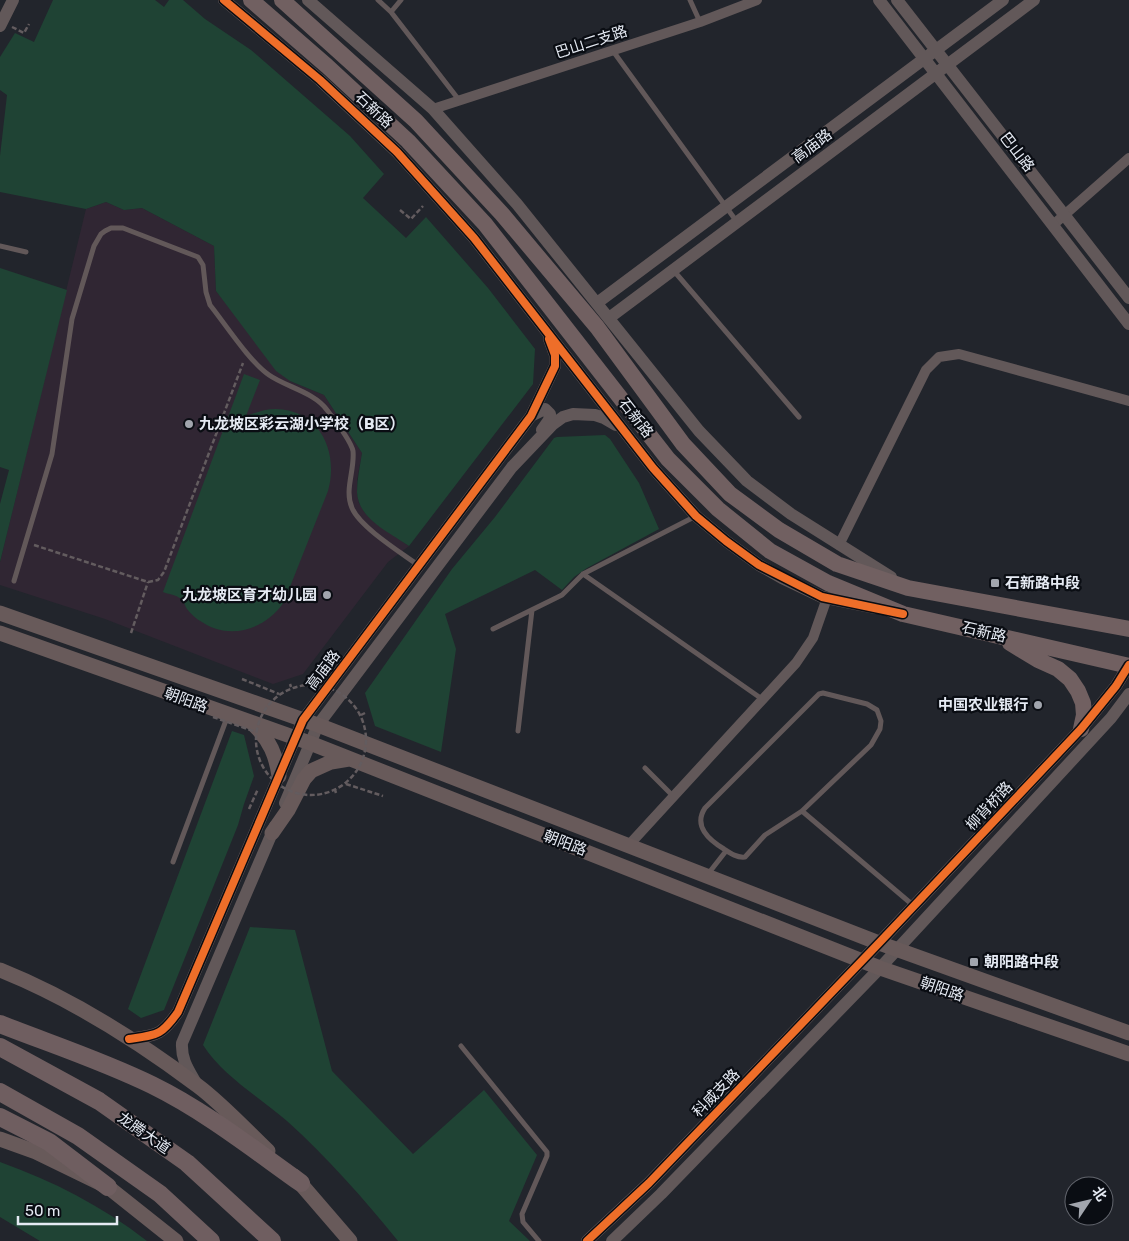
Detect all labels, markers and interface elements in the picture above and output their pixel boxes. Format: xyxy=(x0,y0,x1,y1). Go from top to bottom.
street label: 巴山二支路 xyxy=(553,22,629,62)
street label: 石新路 xyxy=(351,88,397,132)
street label: 高庙路 xyxy=(789,125,835,167)
street label: 巴山路 xyxy=(996,129,1038,175)
street label: 石新路 xyxy=(615,395,657,441)
place label: 九龙坡区彩云湖小学校（B区） xyxy=(199,415,405,433)
marker: 九龙坡区彩云湖小学校（B区） xyxy=(183,418,195,430)
place label: 石新路中段 xyxy=(1005,574,1080,592)
marker: 石新路中段 xyxy=(989,577,1001,589)
place label: 九龙坡区育才幼儿园 xyxy=(182,586,317,604)
marker: 九龙坡区育才幼儿园 xyxy=(321,589,333,601)
street label: 石新路 xyxy=(960,618,1008,646)
street label: 高庙路 xyxy=(302,647,344,693)
street label: 朝阳路 xyxy=(162,684,210,716)
place label: 中国农业银行 xyxy=(938,696,1028,714)
marker: 中国农业银行 xyxy=(1032,699,1044,711)
street label: 柳背桥路 xyxy=(962,778,1016,834)
street label: 朝阳路 xyxy=(541,827,589,859)
place label: 朝阳路中段 xyxy=(984,953,1059,971)
marker: 朝阳路中段 xyxy=(968,956,980,968)
street label: 朝阳路 xyxy=(918,973,966,1005)
street label: 科威支路 xyxy=(689,1065,743,1121)
street label: 龙腾大道 xyxy=(114,1108,174,1158)
north arrow xyxy=(1064,1176,1114,1226)
text: 北 xyxy=(1088,1183,1110,1204)
scale bar xyxy=(18,1194,116,1226)
text: 50 m xyxy=(25,1202,60,1220)

